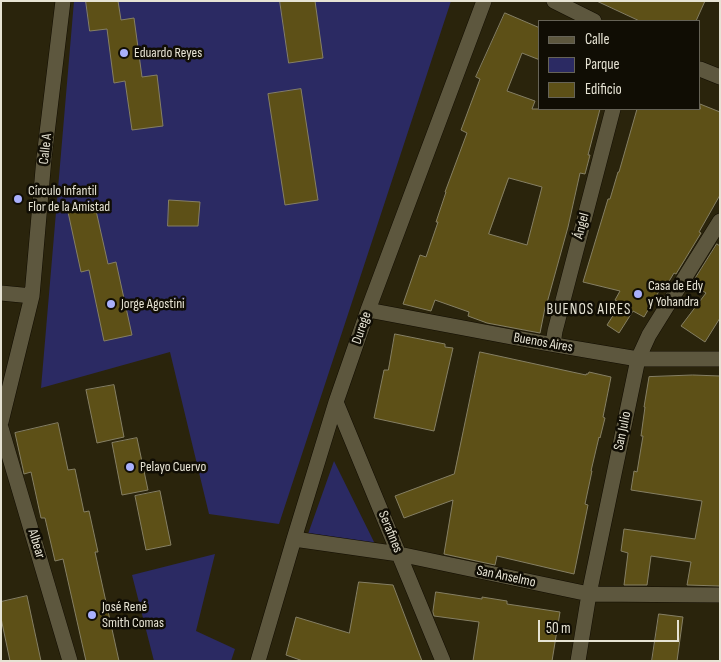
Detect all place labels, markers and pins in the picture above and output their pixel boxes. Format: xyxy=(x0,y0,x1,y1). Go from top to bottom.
place label: Eduardo Reyes xyxy=(134,45,202,61)
marker: Eduardo Reyes xyxy=(118,47,130,59)
place label: Círculo Infantil Flor de la Amistad xyxy=(28,183,110,216)
marker: Círculo Infantil Flor de la Amistad xyxy=(12,193,24,205)
place label: Casa de Edy y Yohandra xyxy=(648,278,703,310)
marker: Casa de Edy y Yohandra xyxy=(632,288,644,300)
place label: Jorge Agostini xyxy=(121,296,185,312)
marker: Jorge Agostini xyxy=(105,298,117,310)
place label: Pelayo Cuervo xyxy=(140,459,206,475)
marker: Pelayo Cuervo xyxy=(124,461,136,473)
place label: José René Smith Comas xyxy=(102,599,164,632)
marker: José René Smith Comas xyxy=(86,609,98,621)

